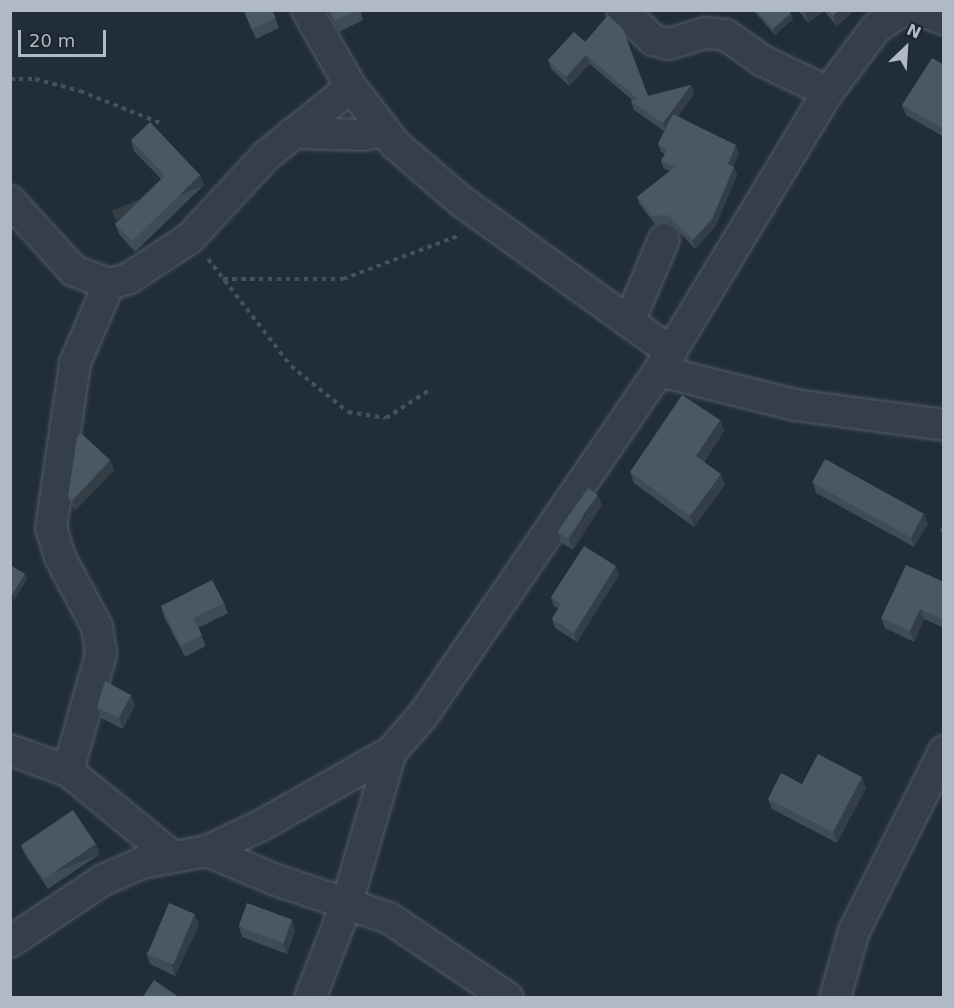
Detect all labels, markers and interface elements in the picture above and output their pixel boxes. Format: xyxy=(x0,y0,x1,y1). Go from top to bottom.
scale bar xyxy=(21,18,110,56)
north arrow xyxy=(876,18,936,78)
text: N xyxy=(904,20,924,43)
text: 20 m xyxy=(29,30,75,51)

